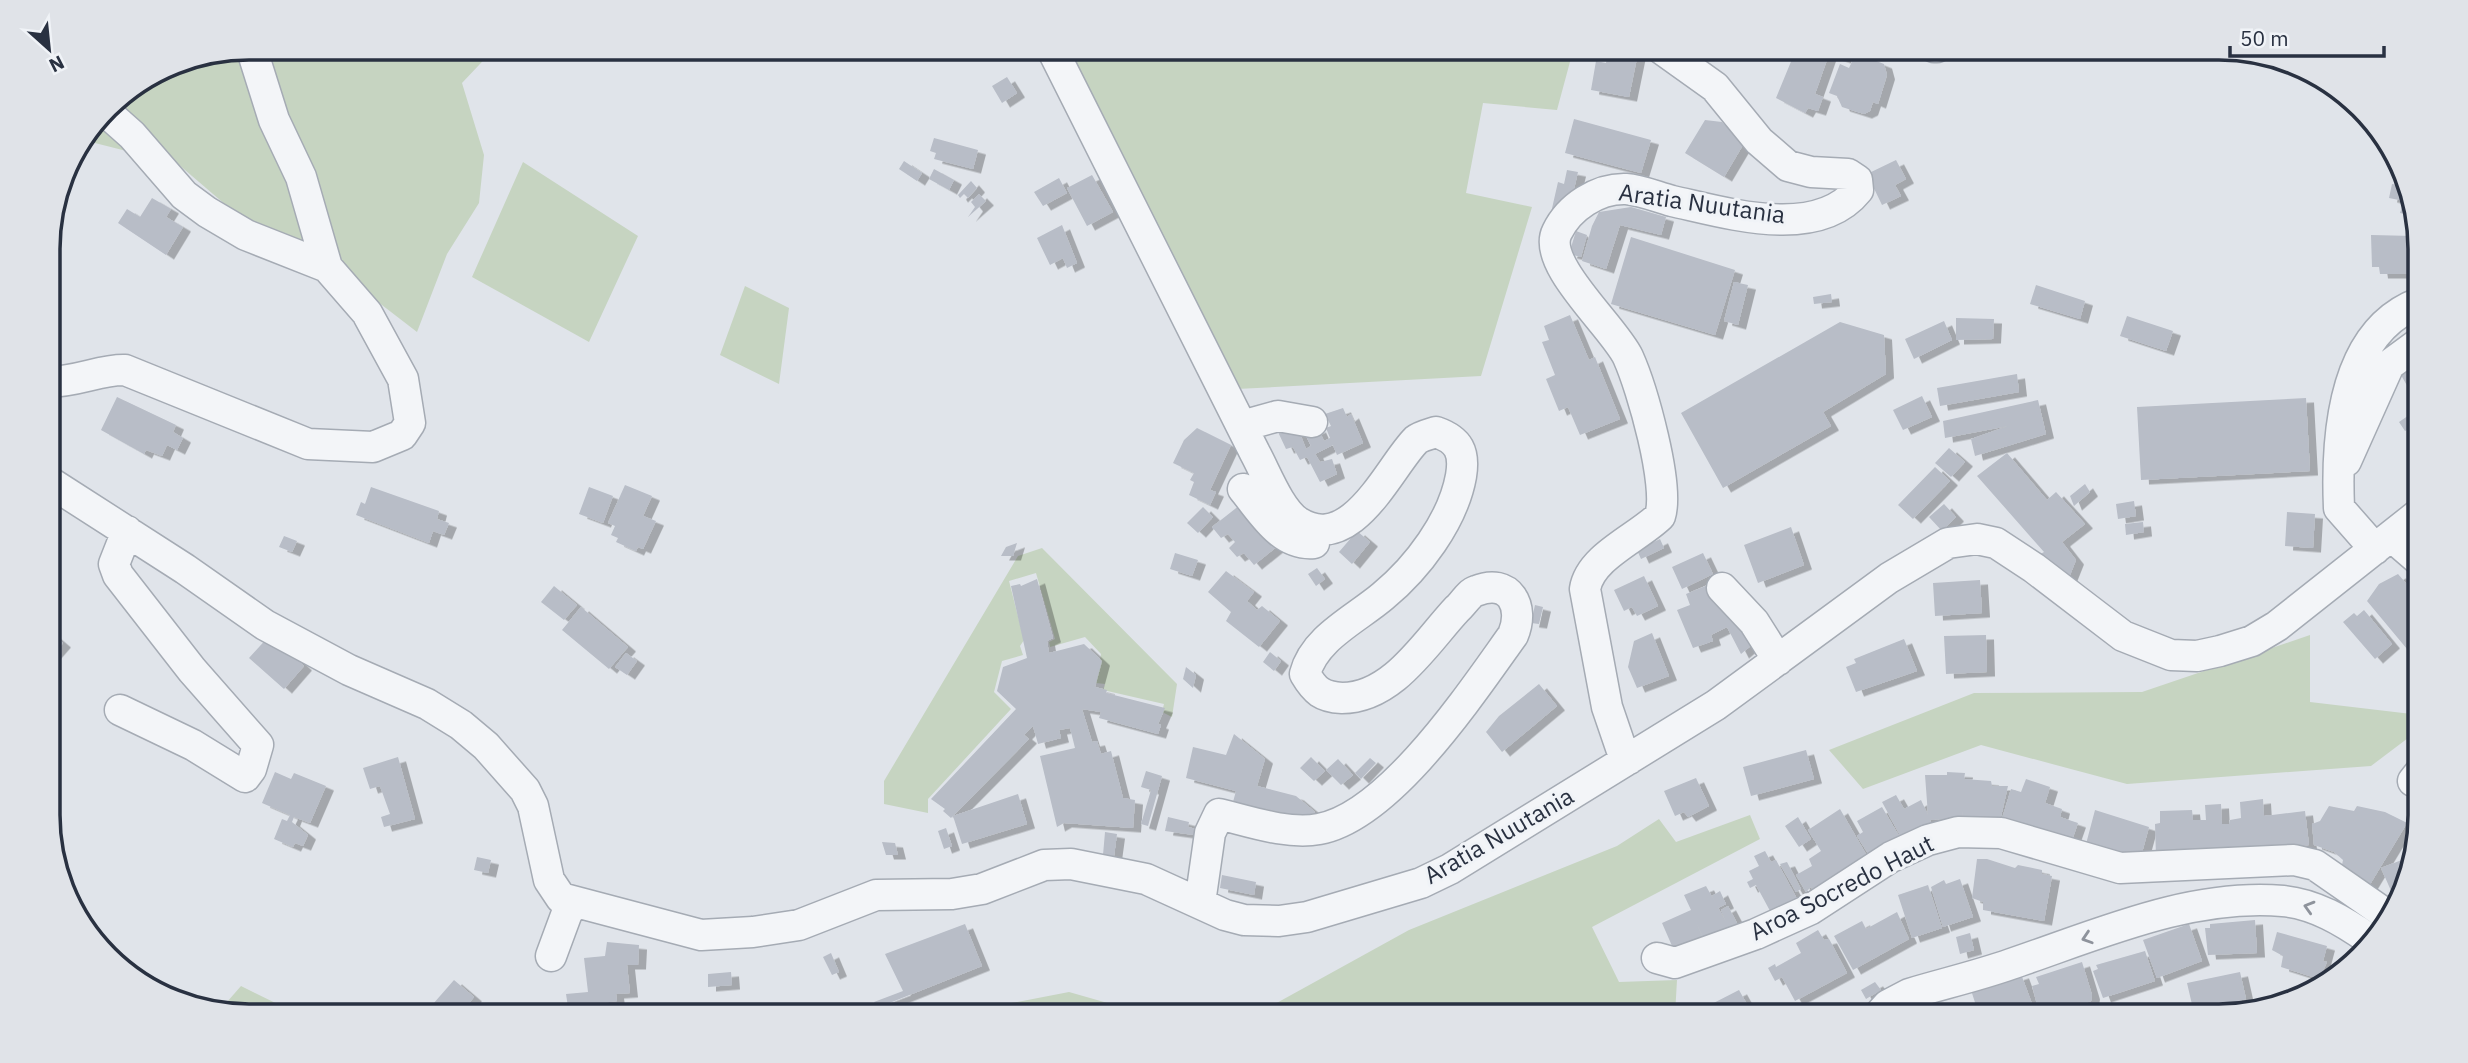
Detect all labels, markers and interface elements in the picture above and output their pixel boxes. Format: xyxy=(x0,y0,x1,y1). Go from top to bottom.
north arrow xyxy=(14,14,84,84)
scale bar xyxy=(2230,14,2384,58)
text: 50 m xyxy=(2240,24,2289,52)
text: N xyxy=(45,50,68,78)
street label: Aratia Nuutania xyxy=(1617,175,1788,231)
street label: Aratia Nuutania xyxy=(1418,779,1579,891)
street label: Aroa Socredo Haut xyxy=(1744,827,1939,947)
one-way arrow xyxy=(2303,901,2315,916)
one-way arrow xyxy=(2082,930,2094,944)

